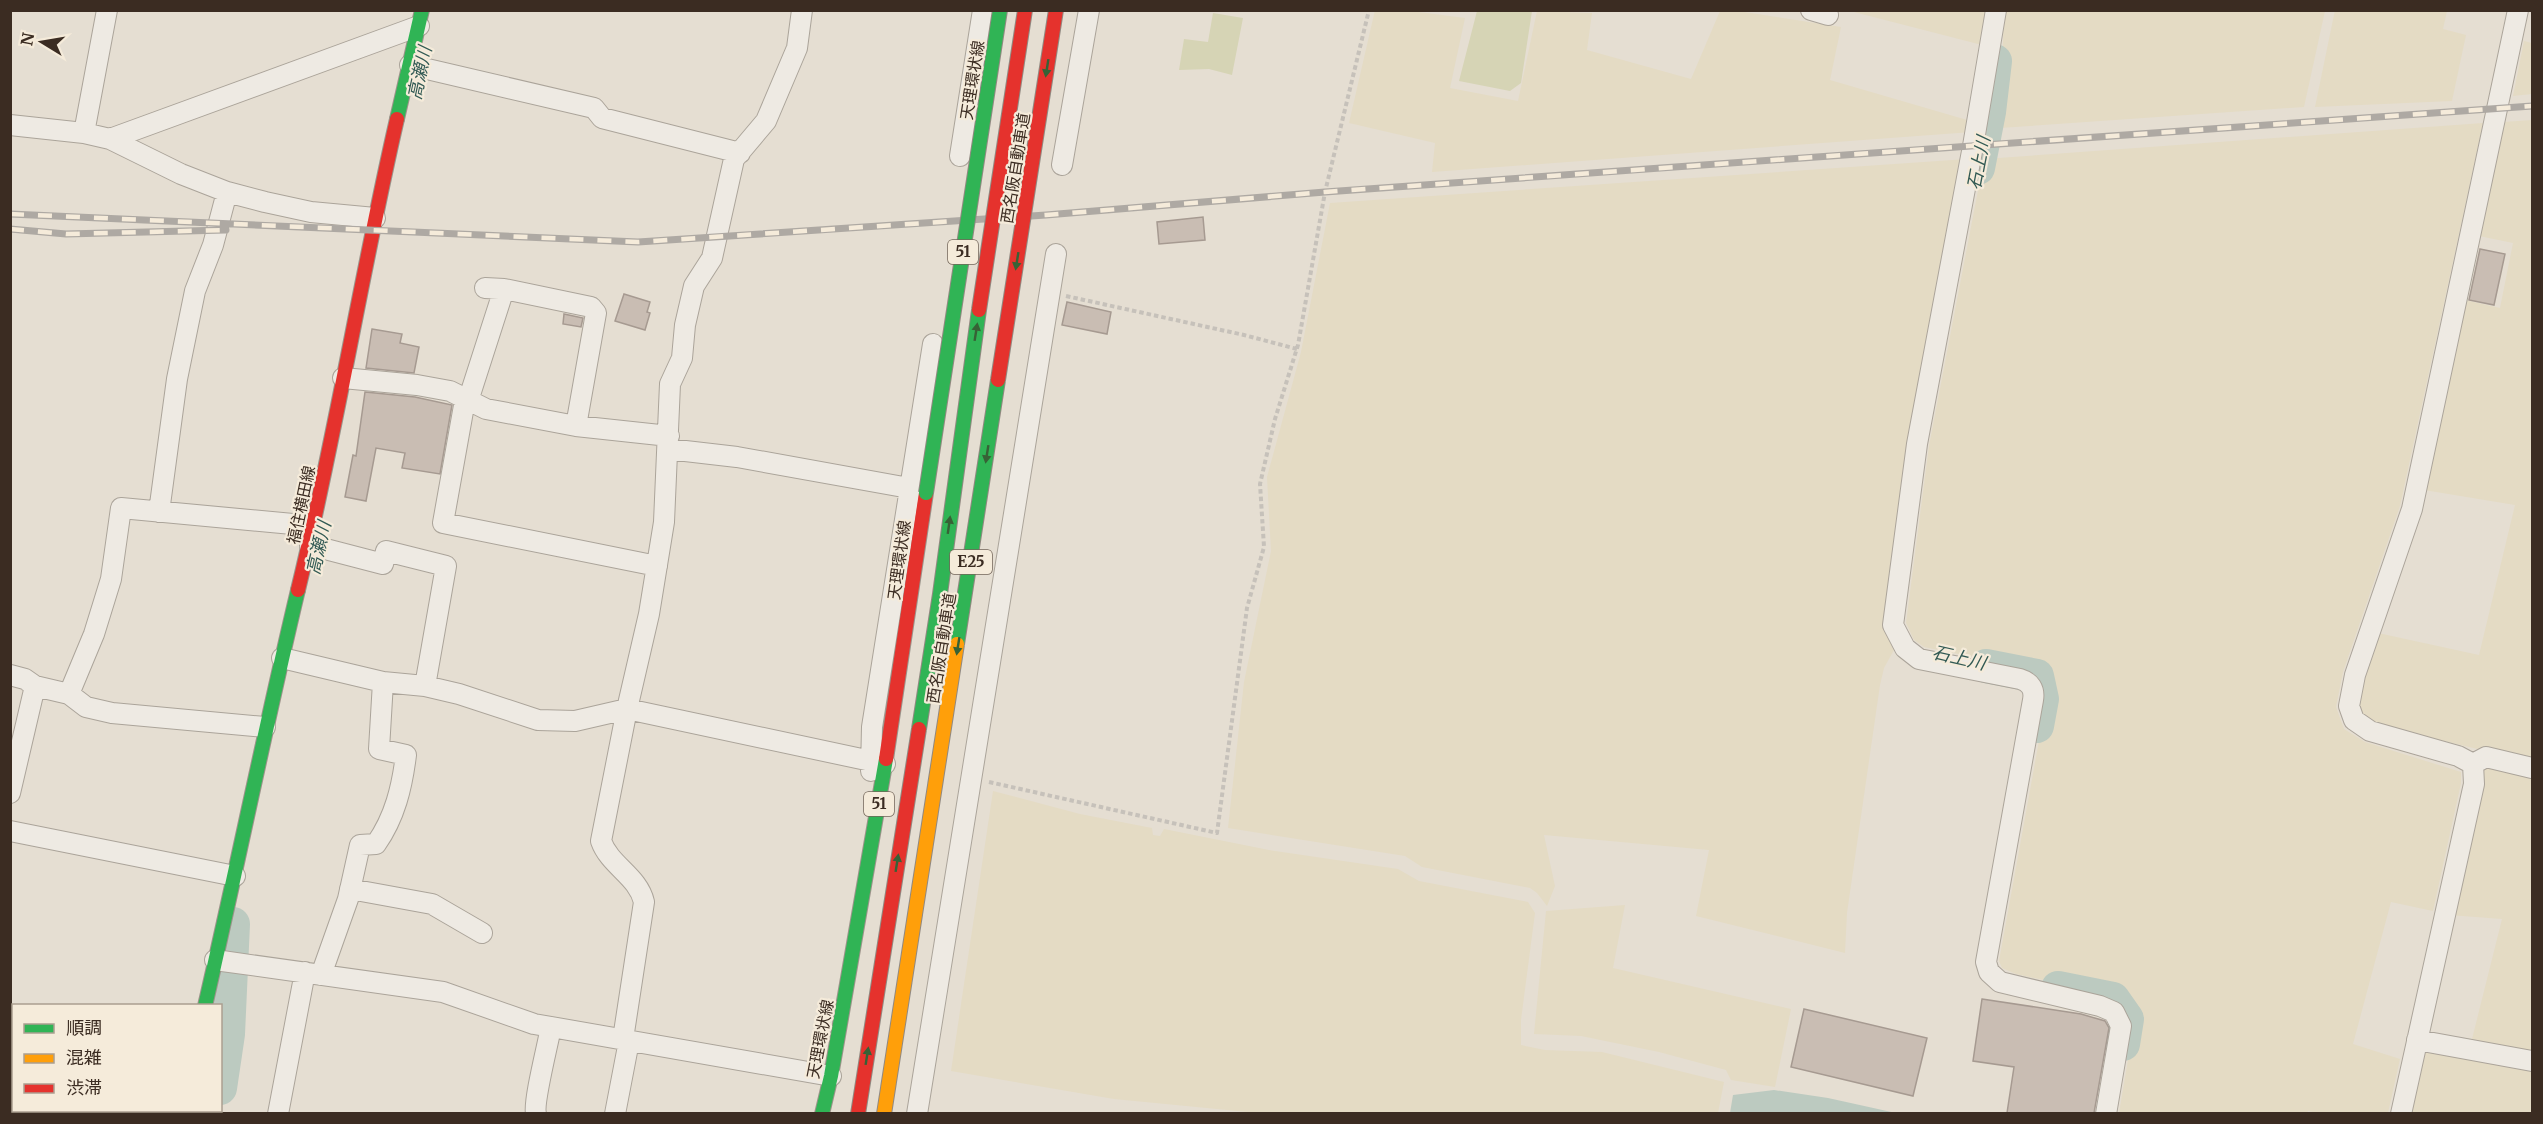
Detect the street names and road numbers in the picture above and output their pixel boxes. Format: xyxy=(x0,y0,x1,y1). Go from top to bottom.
street label: 天理環状線 xyxy=(956,39,988,121)
street label: 西名阪自動車道 xyxy=(996,111,1034,225)
road number: 51 xyxy=(948,240,978,264)
street label: 福住横田線 xyxy=(283,464,319,546)
street label: 天理環状線 xyxy=(884,519,914,601)
road number: E25 xyxy=(950,550,992,574)
street label: 西名阪自動車道 xyxy=(922,591,960,705)
road number: 51 xyxy=(864,792,894,816)
street label: 天理環状線 xyxy=(803,998,837,1080)

